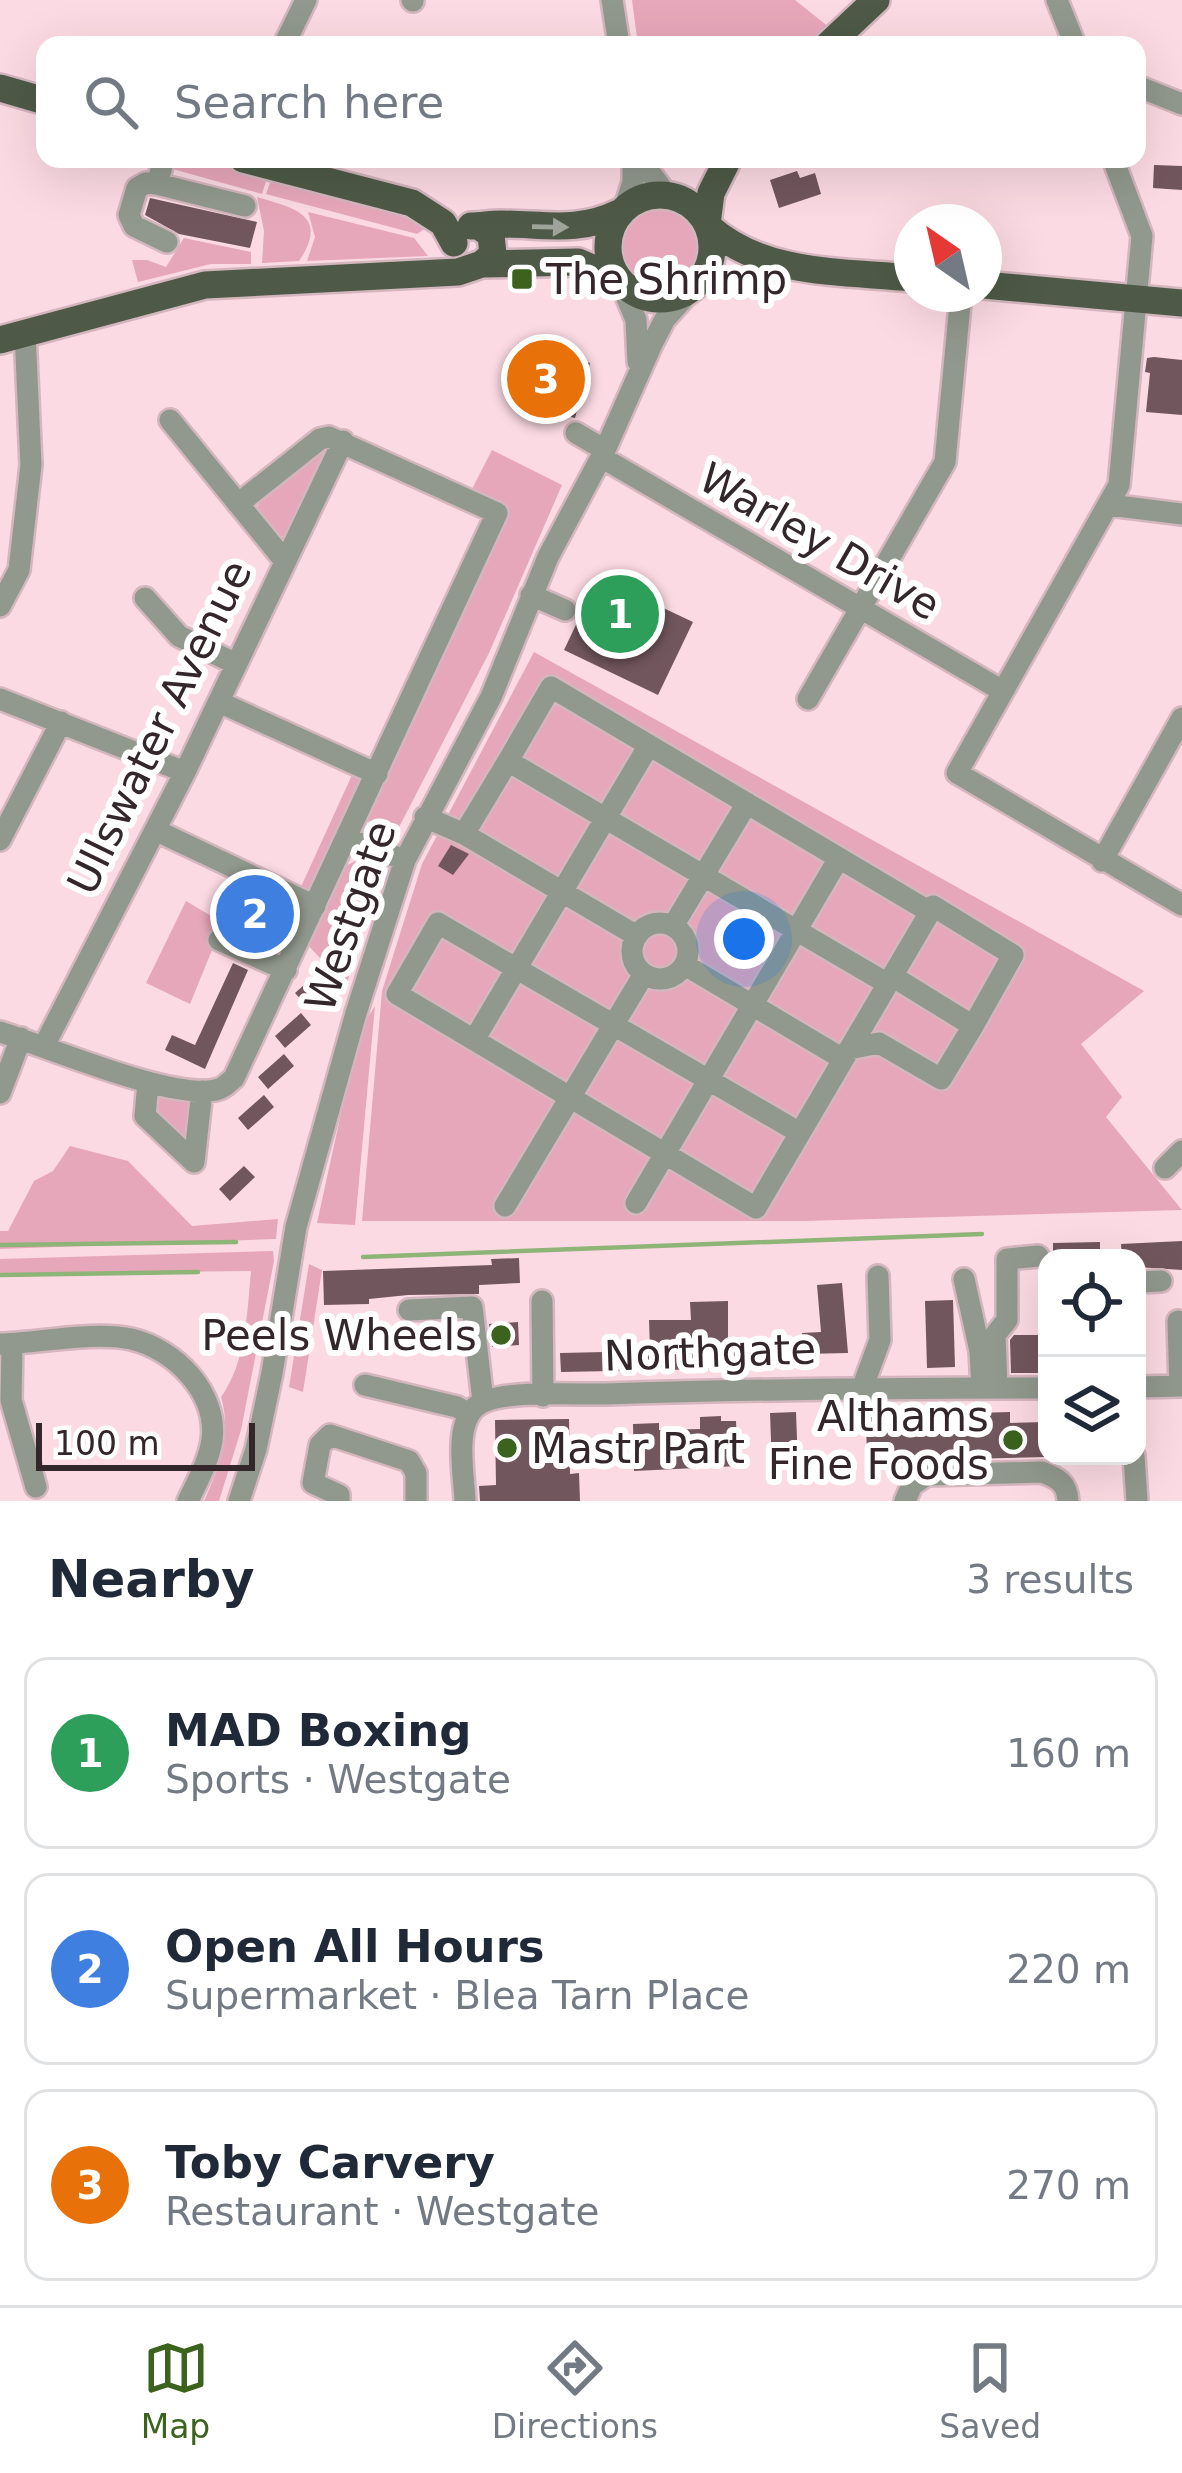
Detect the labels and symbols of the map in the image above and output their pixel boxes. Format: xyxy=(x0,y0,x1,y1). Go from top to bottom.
north arrow xyxy=(894,204,1002,312)
one-way arrow xyxy=(532,217,570,237)
place label: The Shrimp xyxy=(545,255,787,304)
marker: The Shrimp xyxy=(509,266,535,292)
pin: 3 xyxy=(507,334,585,424)
street label: Warley Drive xyxy=(691,453,949,630)
street label: Ullswater Avenue xyxy=(57,552,261,902)
pin: 1 xyxy=(581,569,659,659)
street label: Westgate xyxy=(295,815,406,1018)
pin: 2 xyxy=(216,869,294,959)
your location xyxy=(714,909,774,969)
place label: Peels Wheels xyxy=(201,1311,477,1360)
marker: Peels Wheels xyxy=(488,1322,514,1348)
street label: Northgate xyxy=(603,1324,817,1381)
place label: Althams Fine Foods xyxy=(768,1392,989,1489)
scale bar xyxy=(36,1417,255,1470)
place label: Mastr Part xyxy=(531,1424,745,1473)
marker: Althams Fine Foods xyxy=(1000,1427,1026,1453)
marker: Mastr Part xyxy=(494,1435,520,1461)

